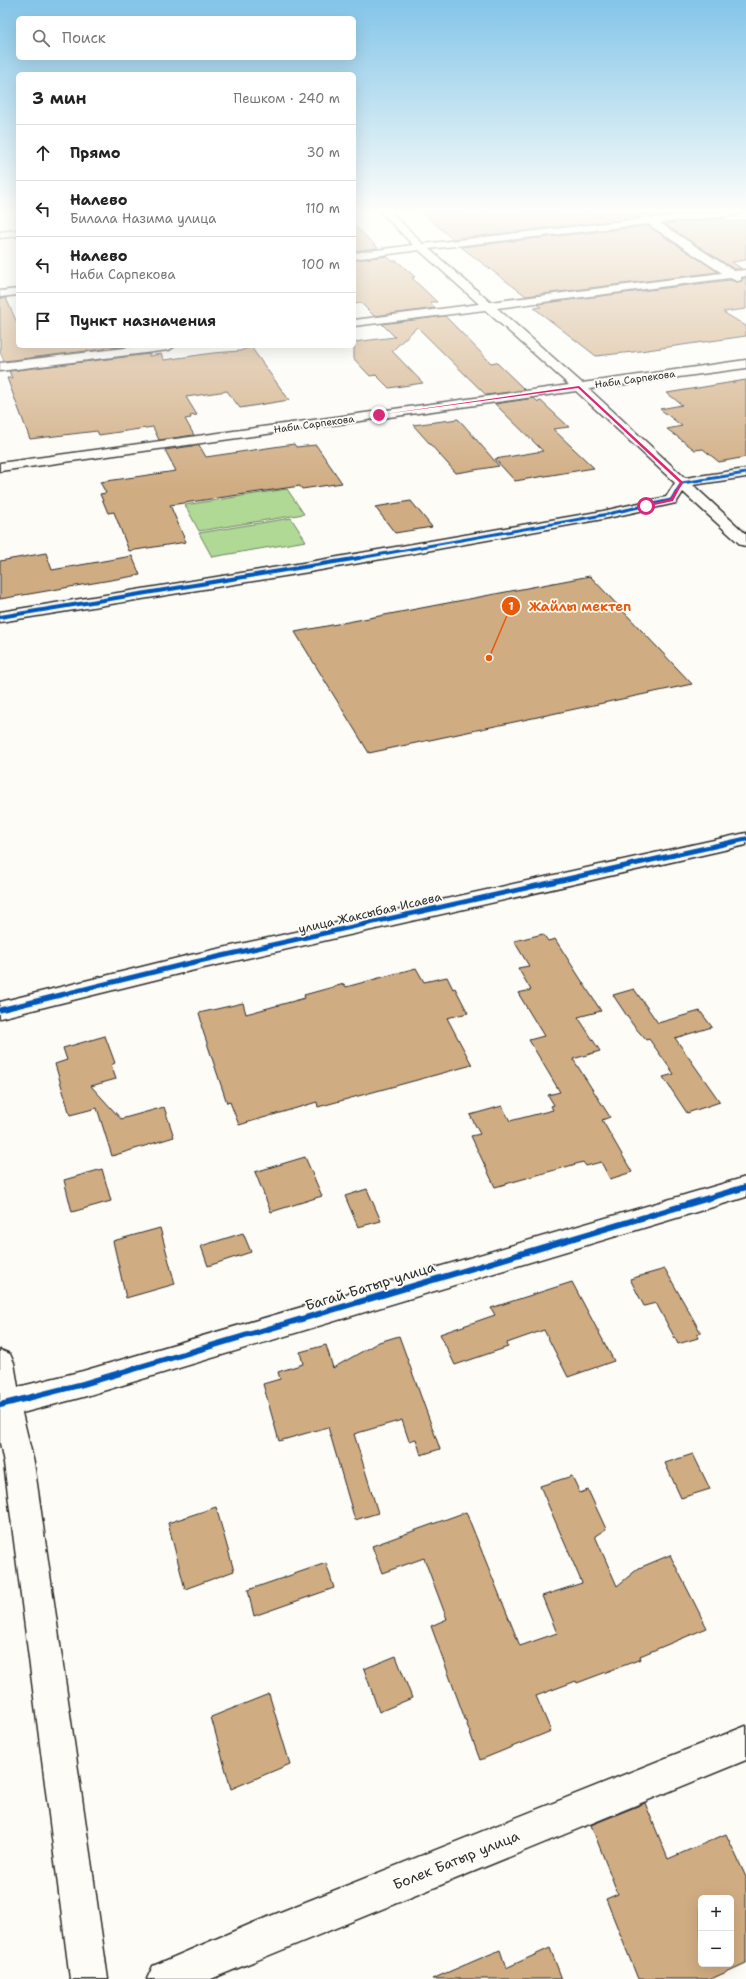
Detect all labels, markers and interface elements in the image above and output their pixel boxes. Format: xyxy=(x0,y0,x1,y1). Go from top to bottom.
search box xyxy=(16,16,356,60)
icon: search xyxy=(30,27,52,49)
text: Поиск xyxy=(62,28,106,48)
text: 3 мин xyxy=(32,87,87,109)
text: Пешком · 240 m xyxy=(234,90,340,107)
icon: ahead xyxy=(32,142,54,164)
text: Прямо xyxy=(70,143,120,163)
text: 30 m xyxy=(306,144,340,161)
text: Налево xyxy=(70,190,128,210)
icon: left xyxy=(32,198,54,220)
text: 110 m xyxy=(305,200,340,217)
text: Билала Назима улица xyxy=(70,210,216,227)
text: Налево xyxy=(70,246,128,266)
icon: left xyxy=(32,254,54,276)
text: 100 m xyxy=(301,256,340,273)
text: Наби Сарпекова xyxy=(70,266,175,283)
icon: arrive xyxy=(32,310,54,332)
text: Пункт назначения xyxy=(70,311,216,331)
street label: Наби Сарпекова xyxy=(594,367,677,391)
route end xyxy=(370,406,388,424)
street label: Наби Сарпекова xyxy=(273,412,356,436)
route start xyxy=(637,497,655,515)
callout: Жайлы мектеп xyxy=(501,594,639,619)
text: 1 xyxy=(508,598,514,614)
text: Жайлы мектеп xyxy=(529,598,631,615)
street label: улица Жаксыбая Исаева xyxy=(297,889,444,937)
street label: Багай Батыр улица xyxy=(303,1258,437,1314)
street label: Болек Батыр улица xyxy=(390,1826,522,1894)
map controls xyxy=(698,1895,734,1967)
button: + xyxy=(698,1895,734,1931)
button: − xyxy=(698,1931,734,1967)

